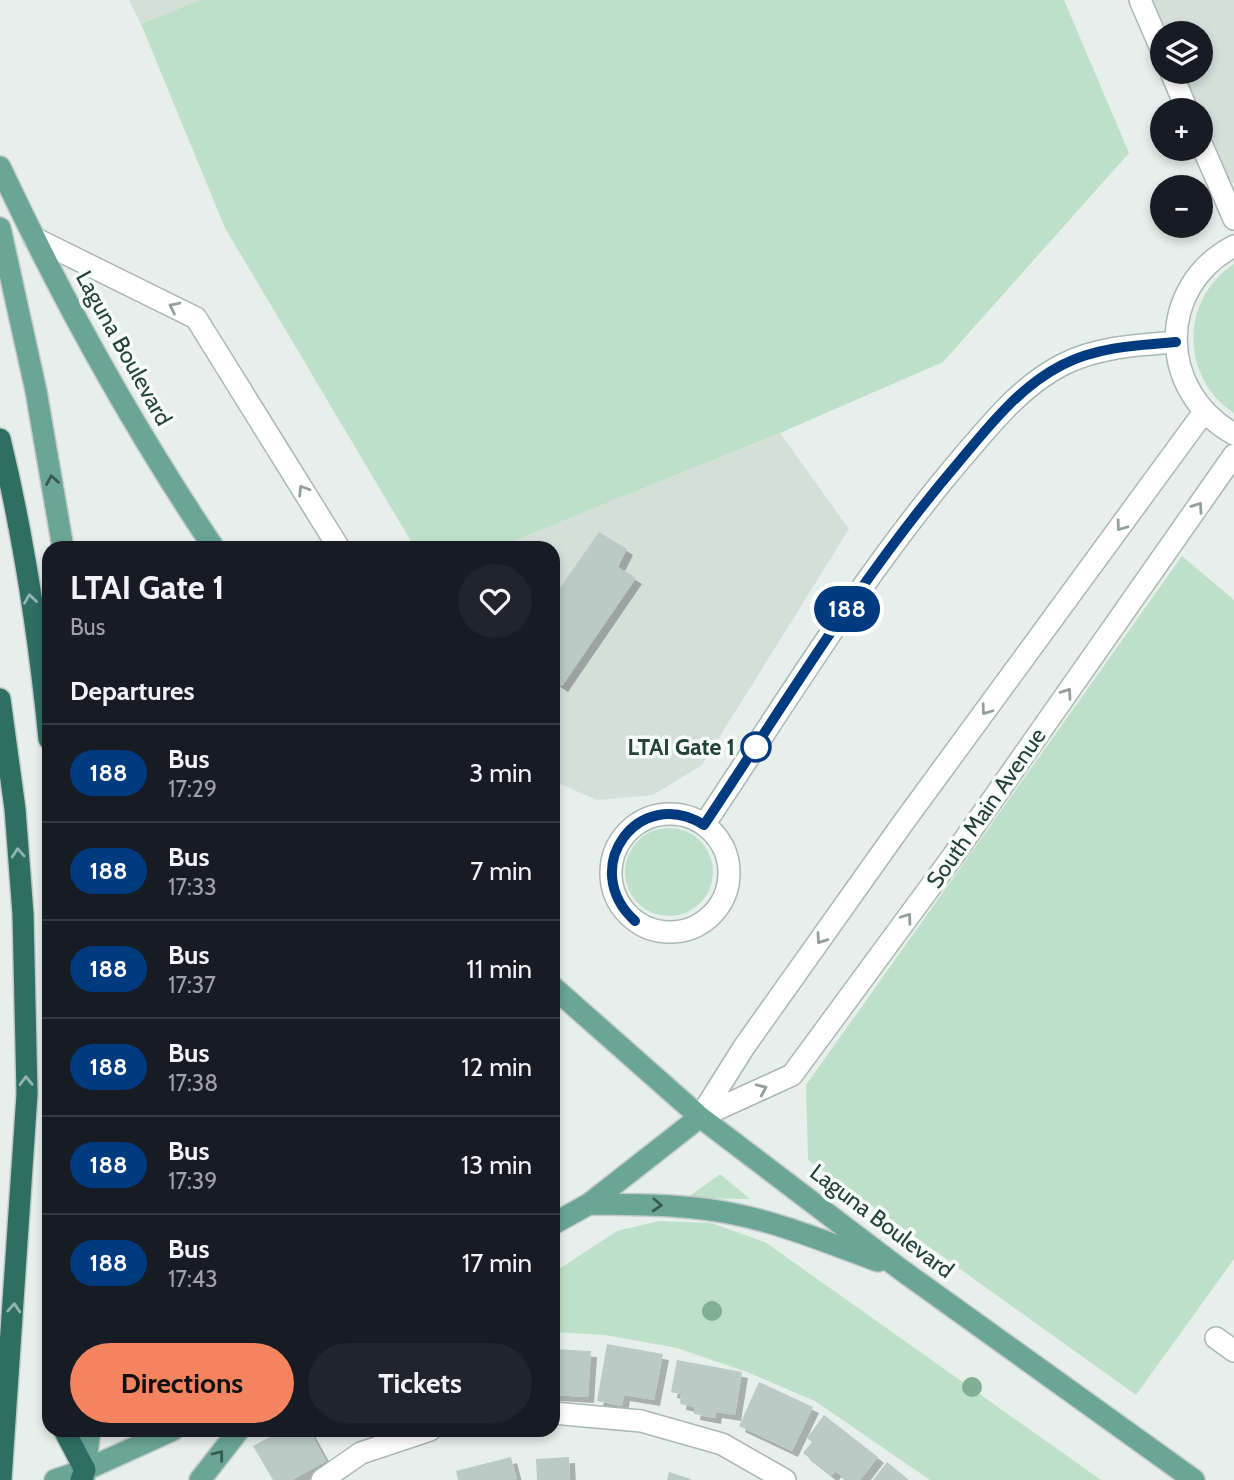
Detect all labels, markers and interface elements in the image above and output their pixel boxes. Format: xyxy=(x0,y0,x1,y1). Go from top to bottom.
map controls xyxy=(1150,21,1213,238)
button: layers xyxy=(1150,21,1213,84)
button: + xyxy=(1150,98,1213,161)
button: − xyxy=(1150,175,1213,238)
street label: Laguna Boulevard xyxy=(70,266,178,430)
one-way arrow xyxy=(169,301,181,315)
one-way arrow xyxy=(45,475,60,486)
one-way arrow xyxy=(299,484,312,497)
one-way arrow xyxy=(1190,502,1202,515)
one-way arrow xyxy=(1116,518,1129,531)
button: heart xyxy=(458,564,532,638)
text: LTAI Gate 1 xyxy=(70,567,224,607)
line badge: 188 xyxy=(807,586,887,632)
one-way arrow xyxy=(23,593,38,605)
text: 188 xyxy=(828,594,866,623)
text: Bus xyxy=(70,613,105,641)
text: Departures xyxy=(70,675,194,707)
one-way arrow xyxy=(1059,688,1071,701)
one-way arrow xyxy=(982,702,994,715)
street label: South Main Avenue xyxy=(920,722,1052,893)
marker: LTAI Gate 1 xyxy=(741,732,771,762)
place label: LTAI Gate 1 xyxy=(627,733,735,761)
text: Bus xyxy=(168,743,209,775)
text: 3 min xyxy=(469,757,532,789)
text: 188 xyxy=(90,758,127,787)
text: 17:29 xyxy=(168,775,217,803)
text: Bus xyxy=(168,841,209,873)
one-way arrow xyxy=(11,848,26,859)
text: 7 min xyxy=(470,855,532,887)
text: 188 xyxy=(90,856,127,885)
text: 17:33 xyxy=(168,873,217,901)
one-way arrow xyxy=(899,914,911,926)
one-way arrow xyxy=(817,931,829,944)
text: Bus xyxy=(168,939,209,971)
text: 11 min xyxy=(466,953,532,985)
text: 188 xyxy=(90,954,127,983)
text: 17:37 xyxy=(168,971,216,999)
text: Bus xyxy=(168,1037,209,1069)
text: 12 min xyxy=(461,1051,532,1083)
text: 188 xyxy=(90,1052,127,1081)
text: 17:38 xyxy=(168,1069,218,1097)
one-way arrow xyxy=(19,1075,34,1086)
one-way arrow xyxy=(755,1083,767,1097)
text: Bus xyxy=(168,1135,209,1167)
text: 13 min xyxy=(461,1149,532,1181)
text: 188 xyxy=(90,1150,127,1179)
street label: Laguna Boulevard xyxy=(805,1158,959,1284)
text: 17:39 xyxy=(168,1167,217,1195)
one-way arrow xyxy=(652,1198,663,1213)
text: Bus xyxy=(168,1233,209,1265)
text: 17 min xyxy=(462,1247,532,1279)
text: 188 xyxy=(90,1248,127,1277)
text: 17:43 xyxy=(168,1265,218,1293)
one-way arrow xyxy=(6,1302,21,1313)
button: Directions xyxy=(70,1343,294,1423)
button: Tickets xyxy=(308,1343,532,1423)
one-way arrow xyxy=(211,1450,224,1462)

